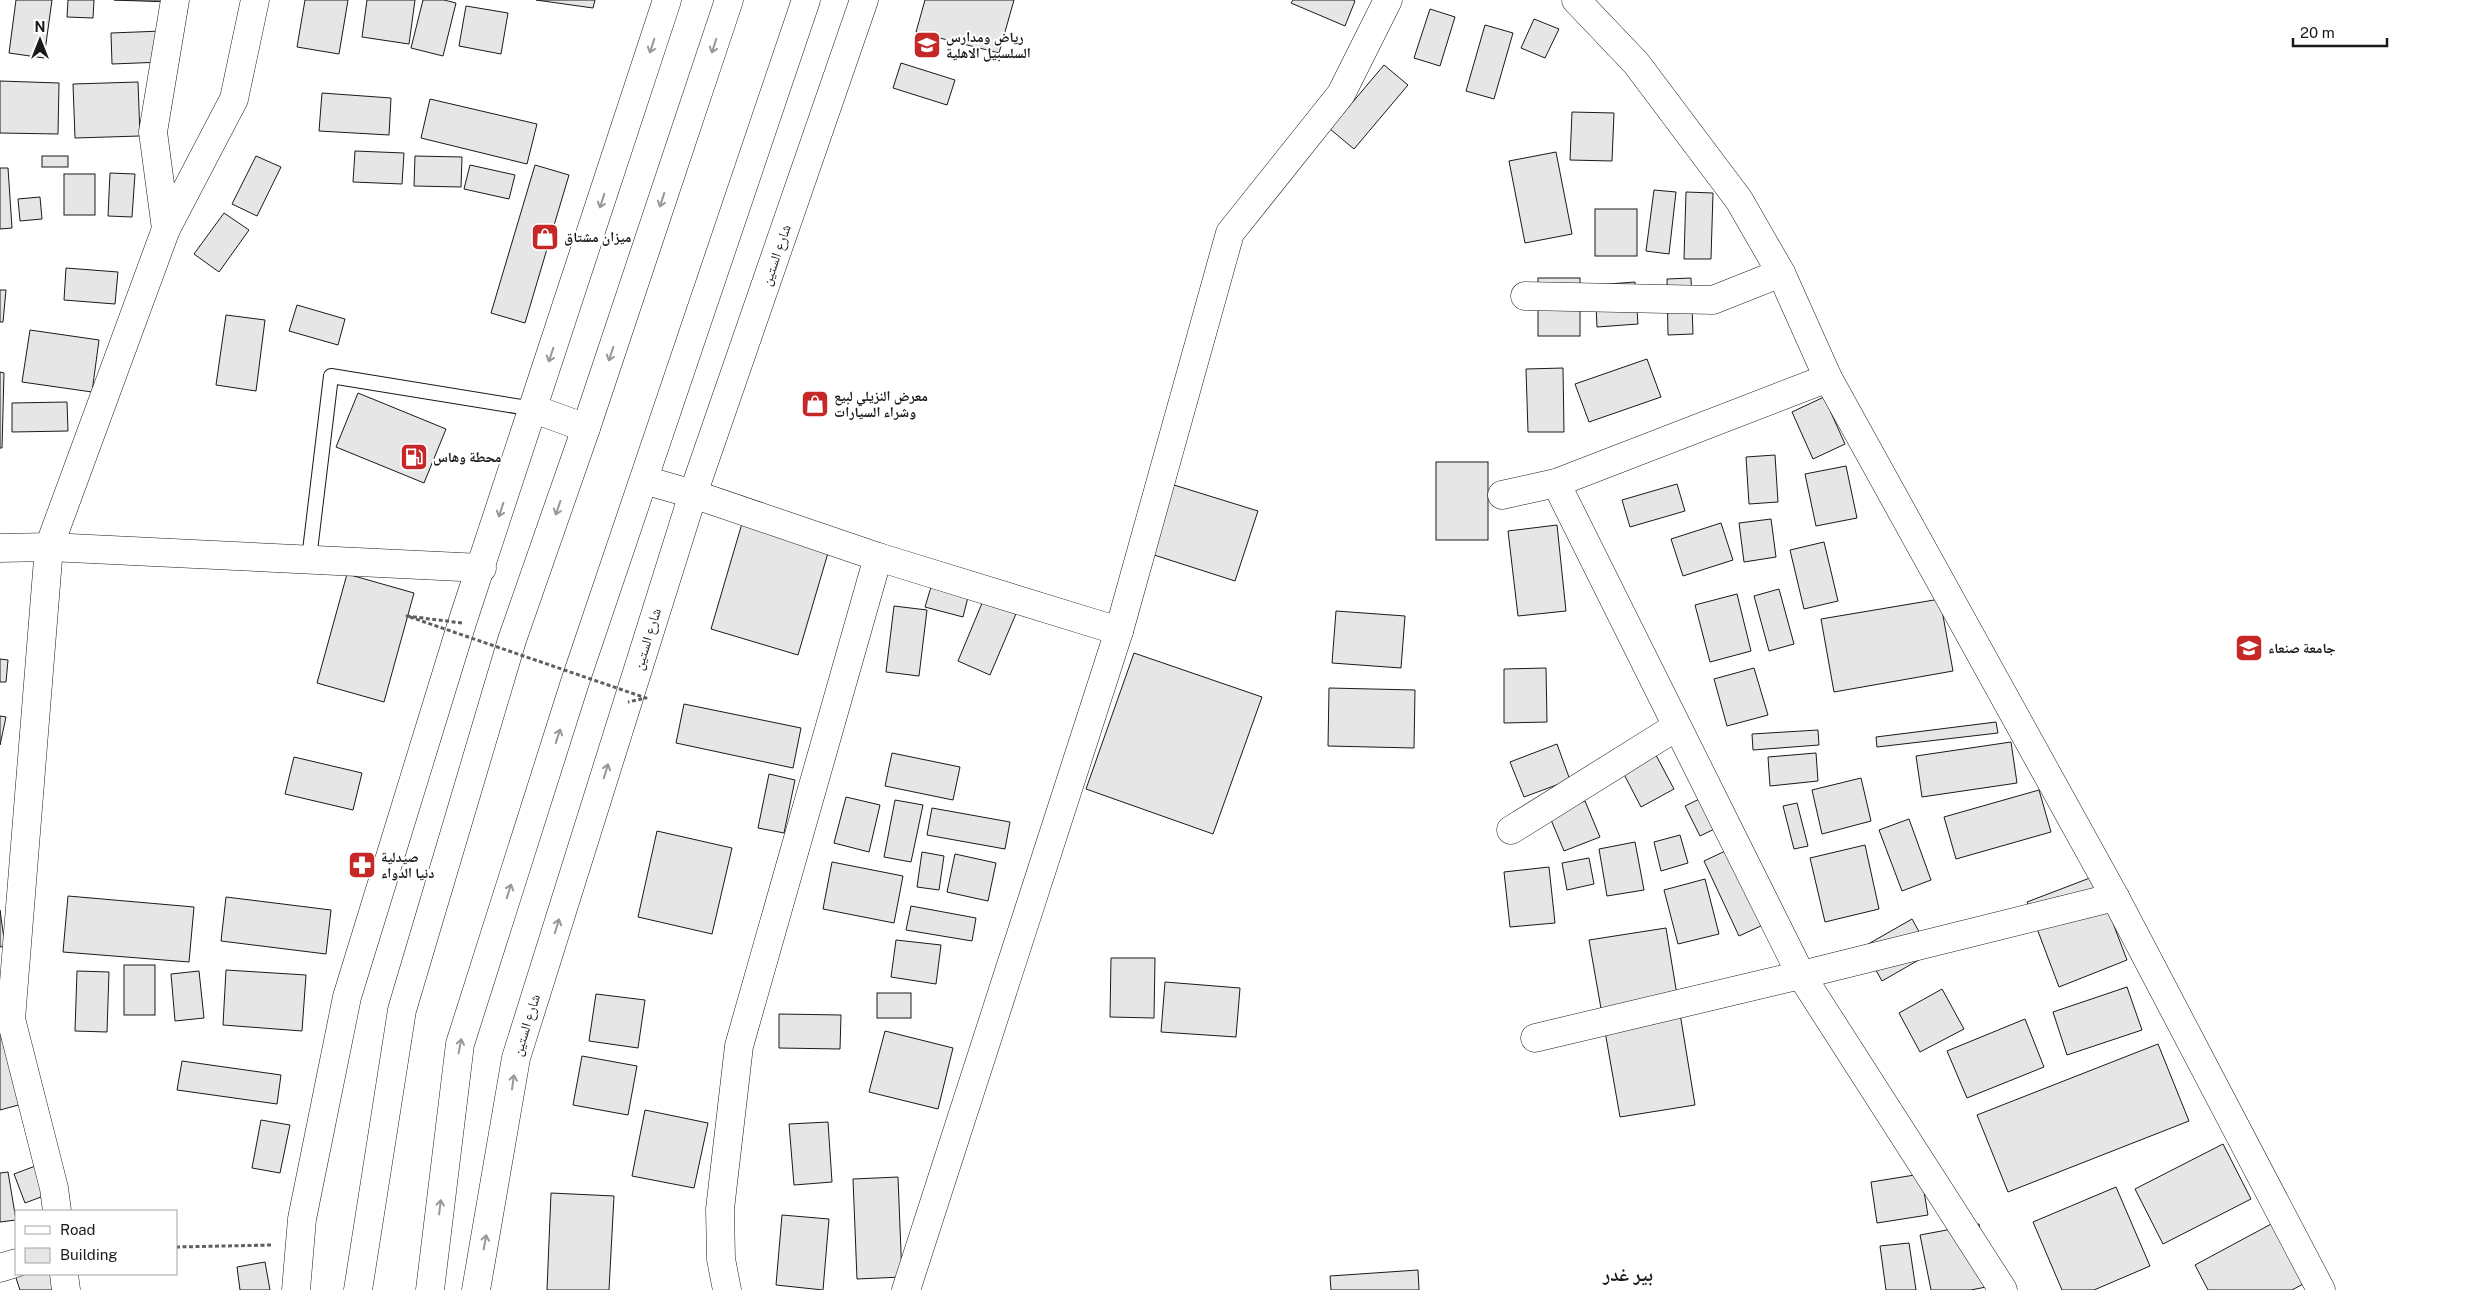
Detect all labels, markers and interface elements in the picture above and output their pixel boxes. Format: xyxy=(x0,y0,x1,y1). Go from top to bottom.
north arrow xyxy=(15,15,65,65)
scale bar xyxy=(2293,15,2387,47)
text: N xyxy=(35,19,45,35)
text: 20 m xyxy=(2300,24,2335,41)
place label: رياض ومدارس السلسبيل الاهلية xyxy=(946,29,1031,62)
school or university icon: رياض ومدارس السلسبيل الاهلية xyxy=(912,30,942,60)
one-way arrow xyxy=(647,38,656,54)
one-way arrow xyxy=(709,38,718,54)
one-way arrow xyxy=(657,192,667,208)
one-way arrow xyxy=(596,193,606,209)
shop icon: ميزان مشتاق xyxy=(530,222,560,252)
street label: شارع الستين xyxy=(758,222,796,288)
place label: ميزان مشتاق xyxy=(564,229,631,246)
one-way arrow xyxy=(606,346,615,362)
one-way arrow xyxy=(546,347,556,363)
place label: معرض النزيلي لبيع وشراء السيارات xyxy=(834,388,928,420)
shop icon: معرض النزيلي لبيع وشراء السيارات xyxy=(800,389,830,419)
fuel station icon: محطة وهاس xyxy=(399,442,429,472)
place label: محطة وهاس xyxy=(433,449,501,466)
one-way arrow xyxy=(553,500,562,515)
one-way arrow xyxy=(495,501,505,517)
street label: شارع الستين xyxy=(630,606,666,672)
school or university icon: جامعة صنعاء xyxy=(2234,633,2264,663)
place label: جامعة صنعاء xyxy=(2268,640,2336,656)
one-way arrow xyxy=(554,728,563,744)
one-way arrow xyxy=(601,763,611,779)
place label: صيدلية دنيا الدواء xyxy=(381,849,434,881)
pharmacy icon: صيدلية دنيا الدواء xyxy=(347,850,377,880)
one-way arrow xyxy=(504,883,514,899)
one-way arrow xyxy=(553,918,563,934)
street label: شارع الستين xyxy=(509,992,545,1058)
one-way arrow xyxy=(456,1038,465,1054)
one-way arrow xyxy=(508,1074,518,1090)
one-way arrow xyxy=(435,1199,445,1215)
legend xyxy=(15,1210,178,1275)
text: Road xyxy=(60,1221,96,1238)
one-way arrow xyxy=(481,1234,490,1250)
text: Building xyxy=(60,1246,118,1263)
district label: بير غدر xyxy=(1602,1263,1653,1286)

